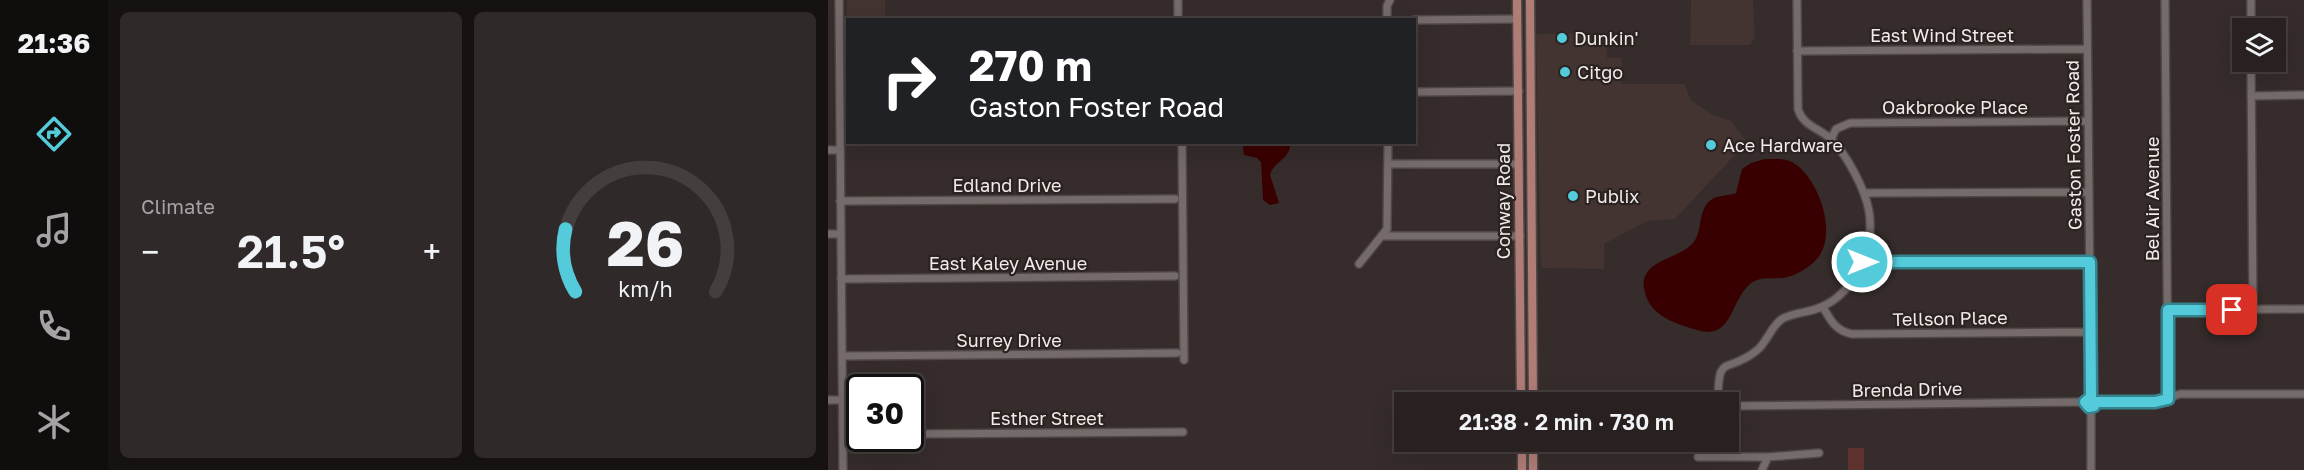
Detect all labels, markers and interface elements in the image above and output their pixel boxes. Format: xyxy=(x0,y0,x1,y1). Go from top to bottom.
map controls xyxy=(2232,18,2286,72)
button: layers xyxy=(2232,18,2286,72)
street label: East Wind Street xyxy=(1870,24,2014,46)
text: 21:36 xyxy=(18,27,90,59)
place label: Dunkin' xyxy=(1574,27,1638,49)
marker: Dunkin' xyxy=(1555,31,1569,45)
text: 270 m xyxy=(969,40,1092,90)
icon: right xyxy=(870,42,948,120)
street label: Gaston Foster Road xyxy=(2061,60,2085,230)
place label: Citgo xyxy=(1577,61,1623,83)
marker: Citgo xyxy=(1558,65,1572,79)
text: Gaston Foster Road xyxy=(969,91,1224,123)
street label: Oakbrooke Place xyxy=(1882,96,2028,118)
icon: directions xyxy=(33,113,75,155)
place label: Ace Hardware xyxy=(1723,134,1843,156)
street label: Bel Air Avenue xyxy=(2141,137,2163,261)
marker: Ace Hardware xyxy=(1704,138,1718,152)
street label: Conway Road xyxy=(1492,143,1514,259)
street label: Edland Drive xyxy=(952,174,1062,196)
place label: Publix xyxy=(1585,185,1639,207)
marker: Publix xyxy=(1566,189,1580,203)
text: Climate xyxy=(141,194,215,218)
text: 26 xyxy=(606,205,684,280)
icon: music xyxy=(33,209,75,251)
text: 21.5° xyxy=(237,224,345,278)
position arrow xyxy=(1830,230,1894,294)
text: − xyxy=(141,232,159,271)
text: + xyxy=(423,232,441,271)
street label: East Kaley Avenue xyxy=(929,252,1087,274)
text: km/h xyxy=(618,276,672,302)
pin xyxy=(2206,284,2257,335)
icon: arrive xyxy=(2215,293,2248,326)
icon: phone xyxy=(33,305,75,347)
street label: Tellson Place xyxy=(1892,306,2008,330)
street label: Surrey Drive xyxy=(956,329,1062,351)
speed limit sign: 30 xyxy=(846,374,924,452)
street label: Brenda Drive xyxy=(1851,377,1963,401)
icon: climate xyxy=(33,401,75,443)
street label: Esther Street xyxy=(990,407,1104,429)
text: 21:38 · 2 min · 730 m xyxy=(1459,408,1674,435)

